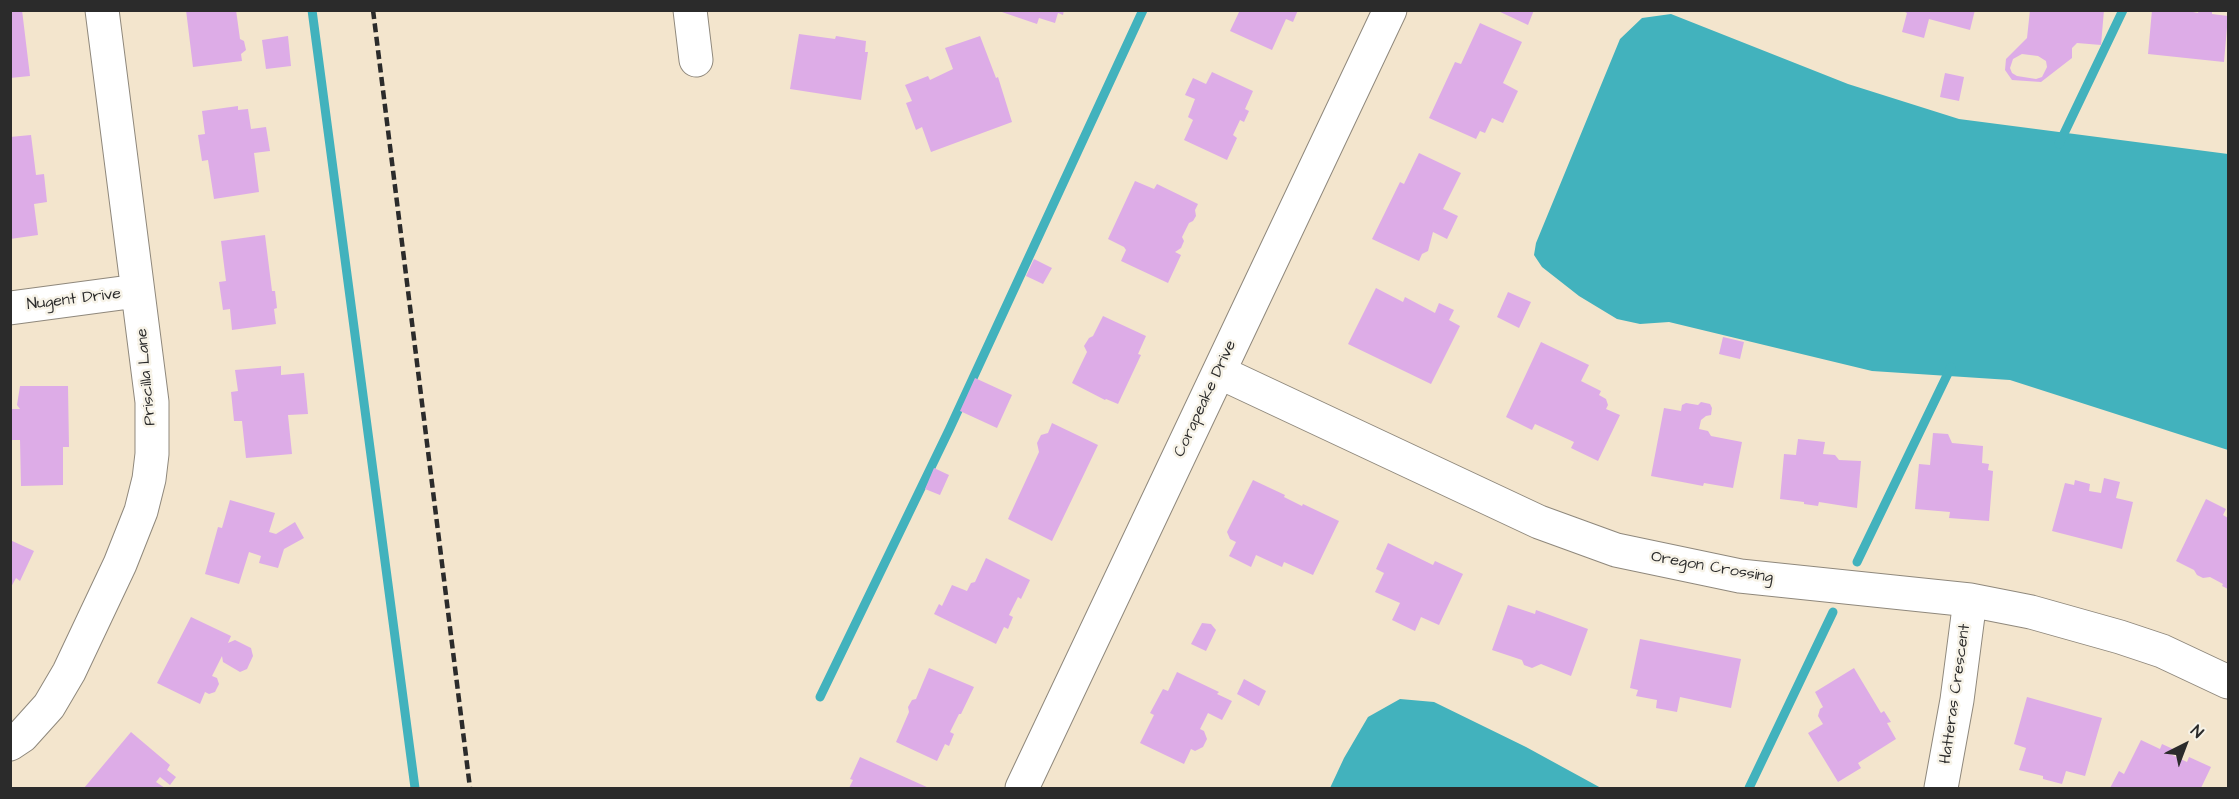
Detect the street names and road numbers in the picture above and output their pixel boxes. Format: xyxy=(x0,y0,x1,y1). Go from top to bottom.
street label: Nugent Drive xyxy=(26,285,122,315)
street label: Priscilla Lane xyxy=(133,328,161,426)
street label: Corapeake Drive xyxy=(1171,338,1241,460)
street label: Oregon Crossing xyxy=(1649,548,1775,588)
street label: Hatteras Crescent xyxy=(1937,623,1975,765)

